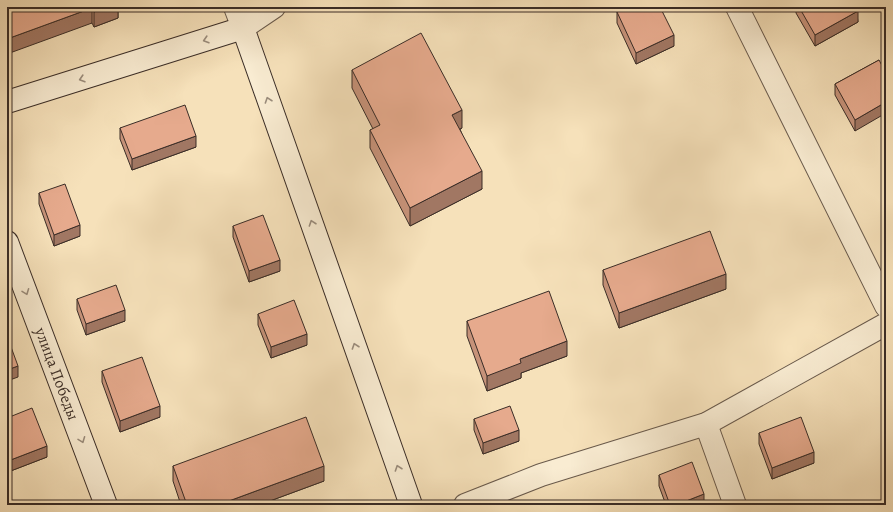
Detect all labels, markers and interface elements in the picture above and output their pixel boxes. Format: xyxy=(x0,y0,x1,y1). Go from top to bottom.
one-way arrow xyxy=(202,35,209,44)
one-way arrow xyxy=(78,74,85,83)
one-way arrow xyxy=(265,97,273,104)
one-way arrow xyxy=(308,220,316,227)
one-way arrow xyxy=(21,288,29,295)
street label: улица Победы xyxy=(29,324,84,423)
one-way arrow xyxy=(351,342,359,349)
one-way arrow xyxy=(77,436,85,443)
one-way arrow xyxy=(394,465,403,472)

